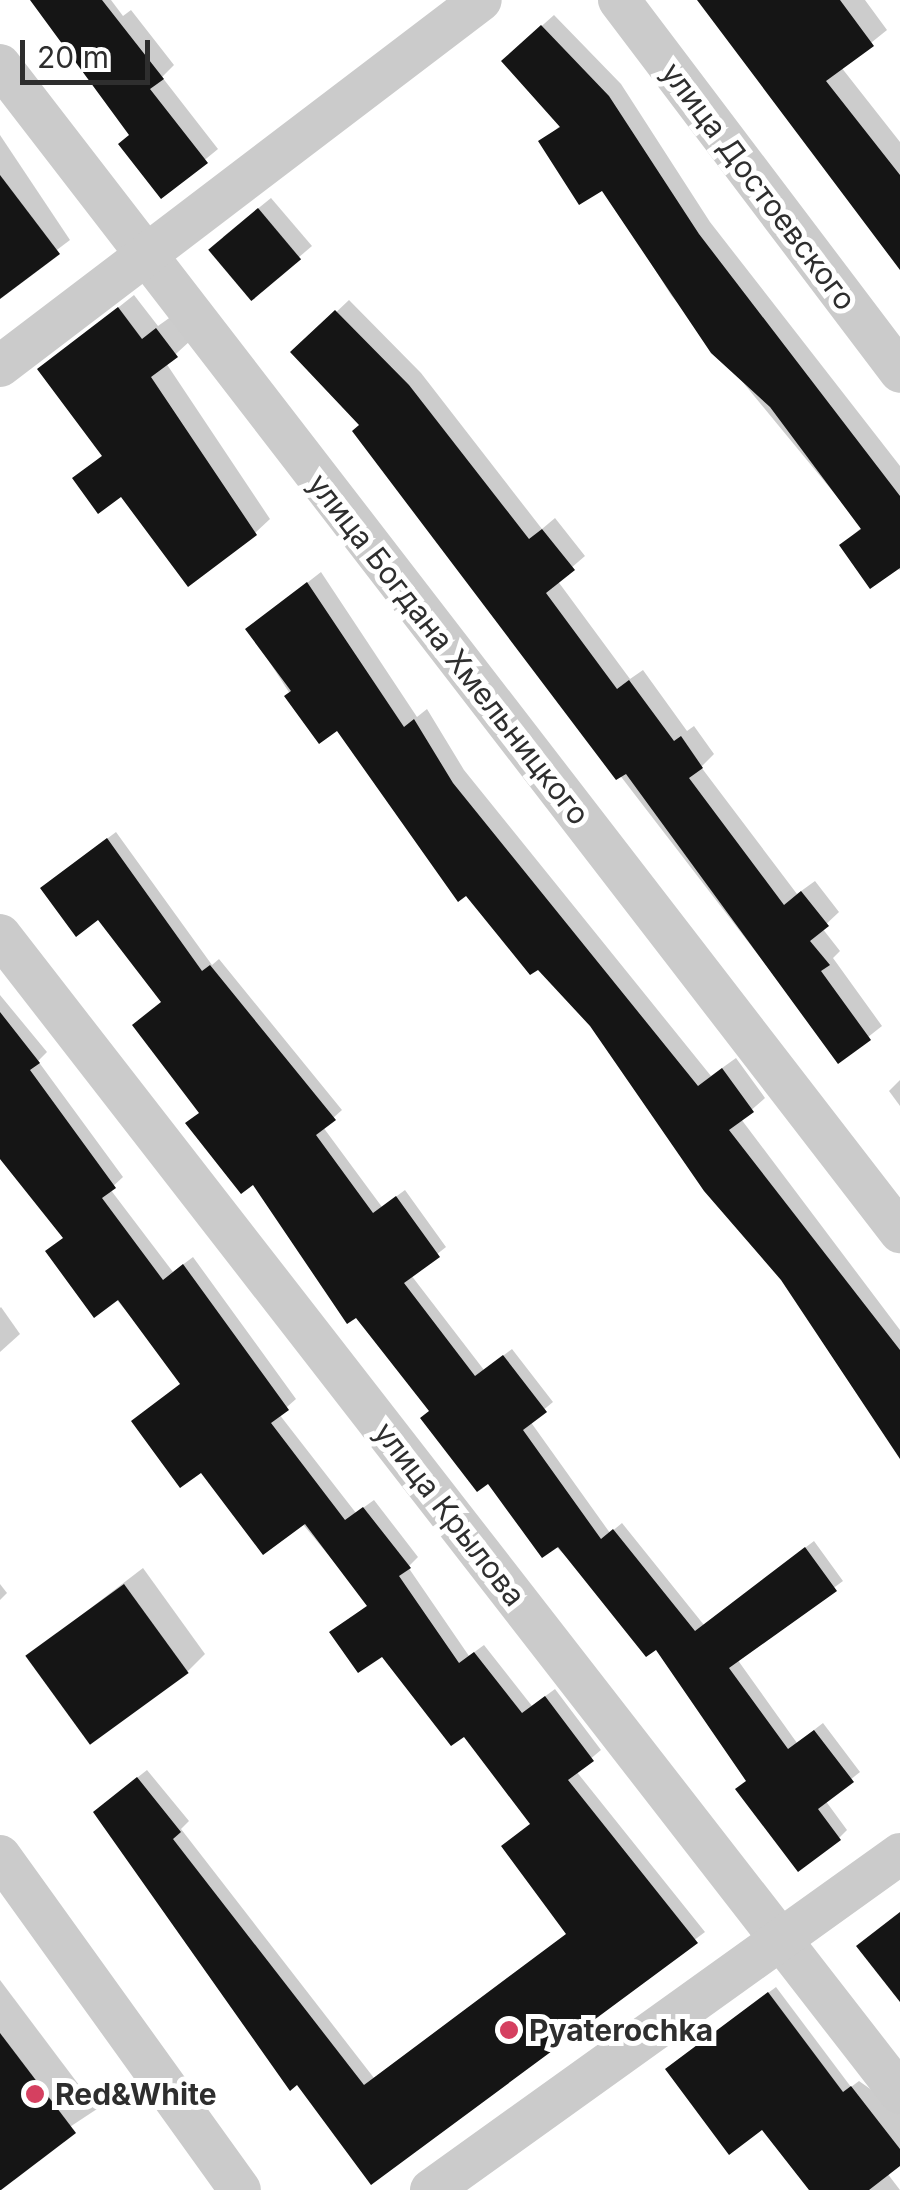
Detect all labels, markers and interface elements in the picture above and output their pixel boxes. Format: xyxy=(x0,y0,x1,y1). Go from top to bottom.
scale bar xyxy=(25,20,155,82)
text: 20 m xyxy=(37,39,109,75)
street label: улица Достоевского xyxy=(654,55,864,317)
street label: улица Богдана Хмельницкого xyxy=(301,466,597,832)
street label: улица Крылова xyxy=(367,1415,533,1613)
place label: Pyaterochka xyxy=(529,2012,713,2048)
marker: Pyaterochka xyxy=(498,2019,520,2041)
place label: Red&White xyxy=(55,2076,217,2112)
marker: Red&White xyxy=(24,2083,46,2105)

